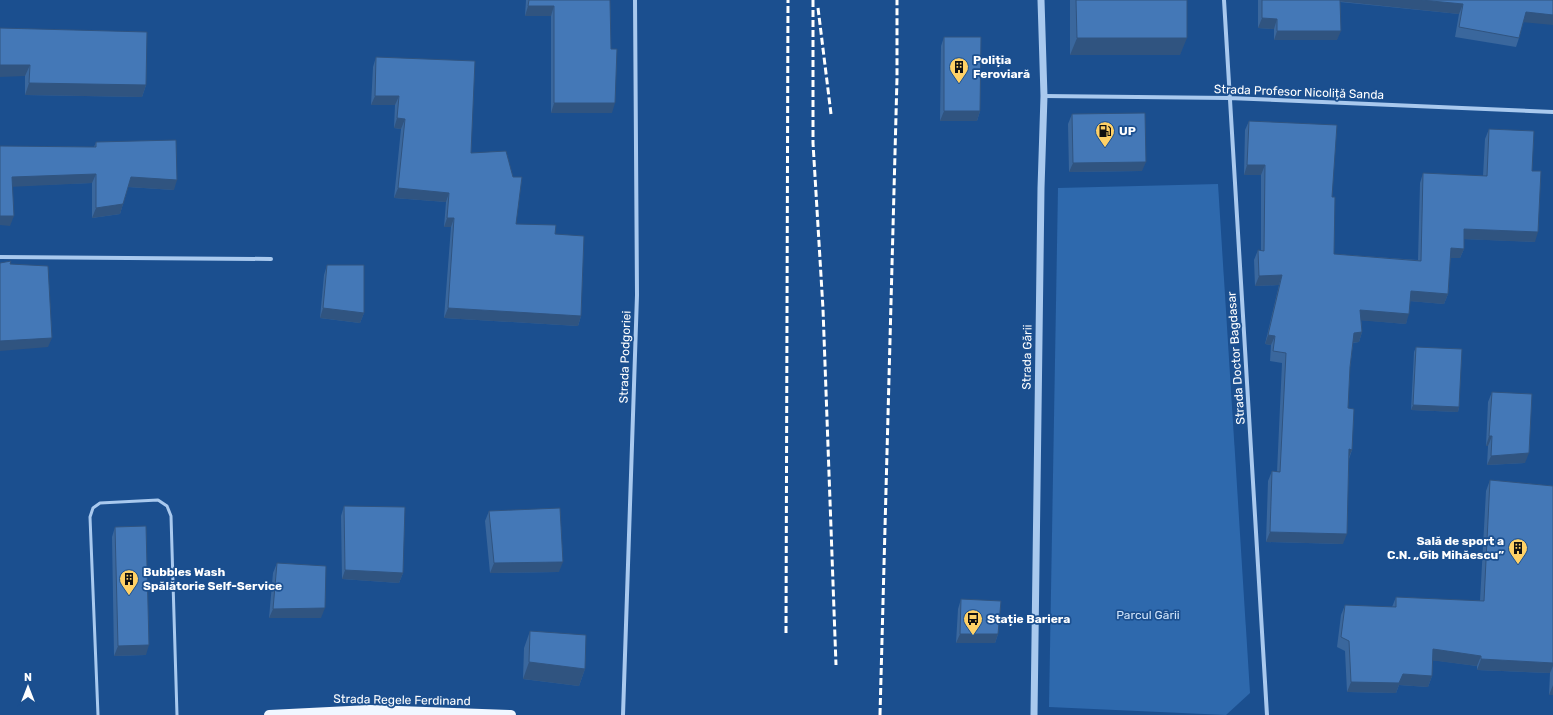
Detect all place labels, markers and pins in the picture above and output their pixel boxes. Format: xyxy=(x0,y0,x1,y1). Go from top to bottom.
place label: Poliția Feroviară xyxy=(973,53,1030,81)
building icon: Poliția Feroviară xyxy=(948,56,970,84)
fuel station icon: UP xyxy=(1094,120,1116,148)
place label: UP xyxy=(1119,124,1136,138)
place label: Sală de sport a C.N. „Gib Mihăescu” xyxy=(1387,534,1504,562)
building icon: Sală de sport a C.N. „Gib Mihăescu” xyxy=(1507,537,1529,565)
place label: Bubbles Wash Spălătorie Self-Service xyxy=(143,565,282,593)
building icon: Bubbles Wash Spălătorie Self-Service xyxy=(118,568,140,596)
bus stop icon: Stație Bariera xyxy=(962,608,984,636)
place label: Stație Bariera xyxy=(987,612,1070,626)

